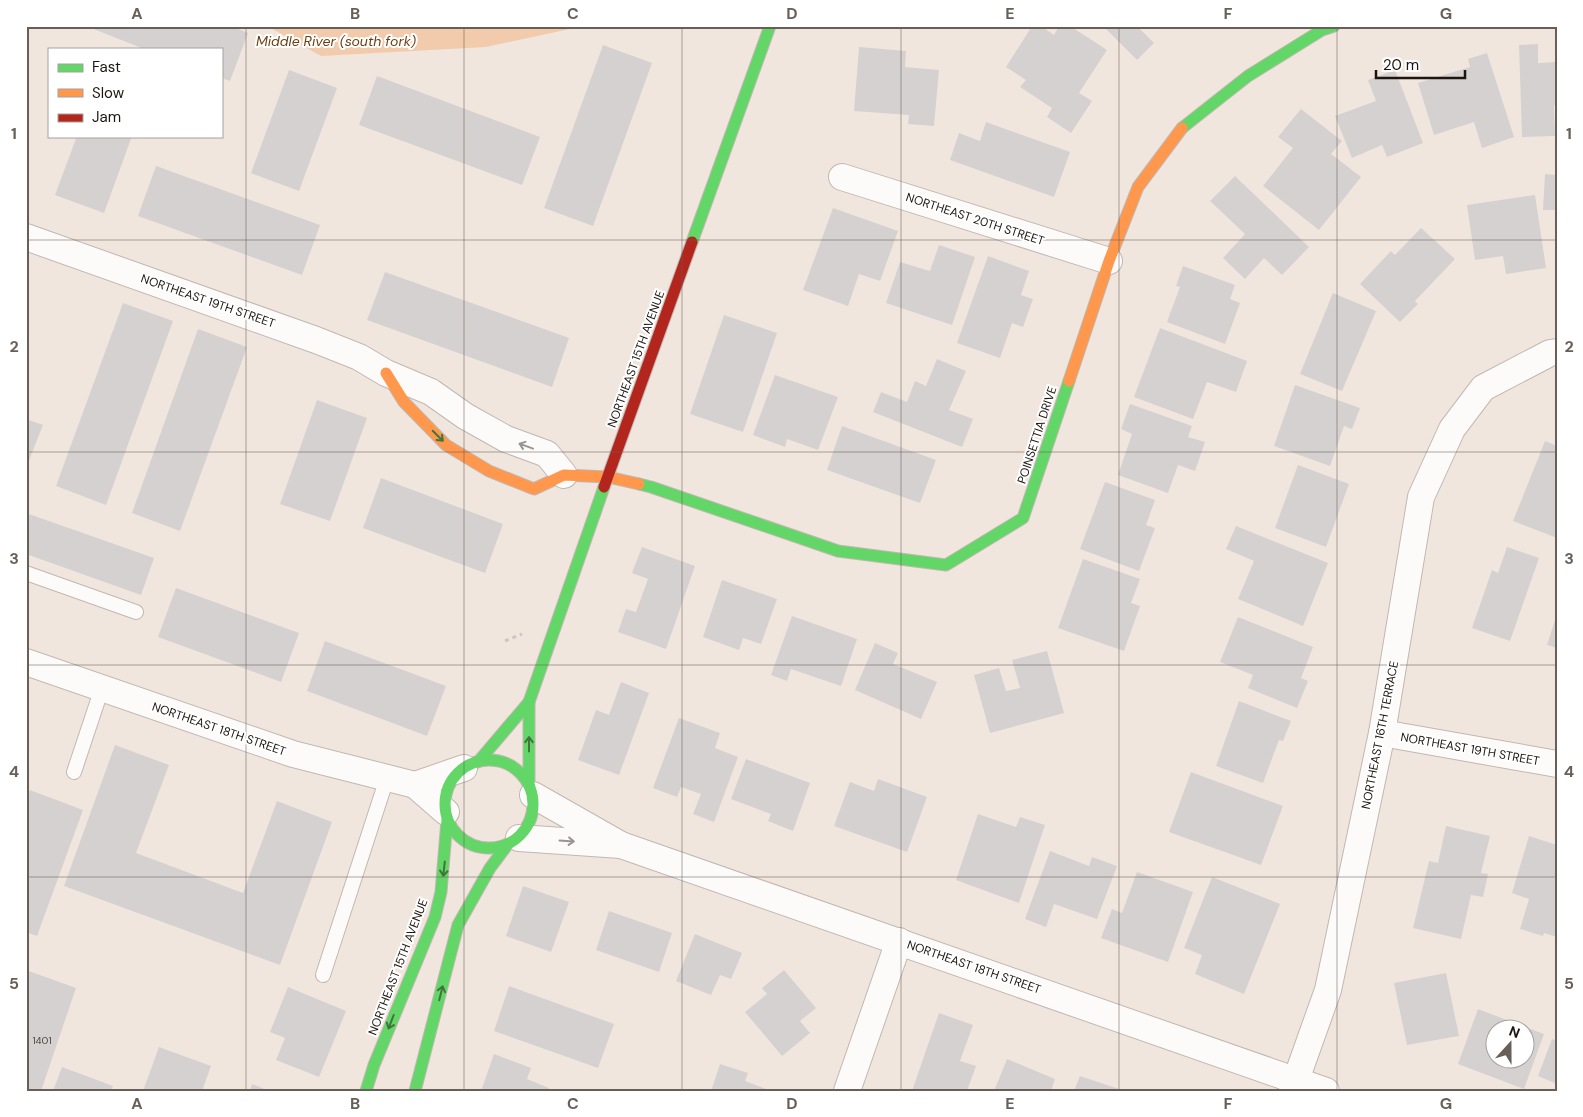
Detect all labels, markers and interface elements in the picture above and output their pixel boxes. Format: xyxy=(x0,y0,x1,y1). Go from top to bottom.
text: A xyxy=(131,3,143,24)
text: B xyxy=(350,3,360,24)
text: C xyxy=(567,3,579,24)
text: D xyxy=(786,3,798,24)
text: E xyxy=(1005,3,1015,24)
text: F xyxy=(1224,3,1233,24)
text: G xyxy=(1440,3,1452,24)
water label: Middle River (south fork) xyxy=(256,32,416,50)
legend xyxy=(48,48,222,138)
scale bar xyxy=(1376,48,1464,80)
text: 20 m xyxy=(1383,55,1419,75)
text: Fast xyxy=(92,57,121,77)
text: Slow xyxy=(92,83,125,103)
text: Jam xyxy=(92,107,121,127)
text: 1 xyxy=(11,123,17,144)
text: 1 xyxy=(1566,123,1572,144)
street label: NORTHEAST 20TH STREET xyxy=(904,189,1046,249)
street label: NORTHEAST 19TH STREET xyxy=(139,270,277,332)
street label: NORTHEAST 15TH AVENUE xyxy=(604,288,668,430)
text: 2 xyxy=(9,336,19,357)
text: 2 xyxy=(1564,336,1574,357)
street label: POINSETTIA DRIVE xyxy=(1014,384,1060,486)
one-way arrow xyxy=(432,430,444,443)
one-way arrow xyxy=(519,441,534,450)
text: 3 xyxy=(9,548,19,569)
text: 3 xyxy=(1564,548,1574,569)
street label: NORTHEAST 16TH TERRACE xyxy=(1358,659,1402,810)
street label: NORTHEAST 18TH STREET xyxy=(150,699,288,760)
street label: NORTHEAST 19TH STREET xyxy=(1399,729,1541,769)
one-way arrow xyxy=(524,736,534,752)
text: 4 xyxy=(9,761,19,782)
text: 4 xyxy=(1564,761,1574,782)
one-way arrow xyxy=(559,836,575,845)
one-way arrow xyxy=(439,860,448,876)
street label: NORTHEAST 15TH AVENUE xyxy=(365,896,431,1037)
street label: NORTHEAST 18TH STREET xyxy=(905,937,1043,998)
text: 5 xyxy=(9,973,19,994)
text: 5 xyxy=(1564,973,1574,994)
one-way arrow xyxy=(437,986,446,1002)
one-way arrow xyxy=(386,1013,395,1029)
north arrow xyxy=(1486,1020,1536,1070)
text: N xyxy=(1507,1022,1523,1042)
house number: 1401 xyxy=(32,1034,52,1047)
text: A xyxy=(131,1093,143,1114)
text: B xyxy=(350,1093,360,1114)
text: C xyxy=(567,1093,579,1114)
text: D xyxy=(786,1093,798,1114)
text: E xyxy=(1005,1093,1015,1114)
text: F xyxy=(1224,1093,1233,1114)
text: G xyxy=(1440,1093,1452,1114)

